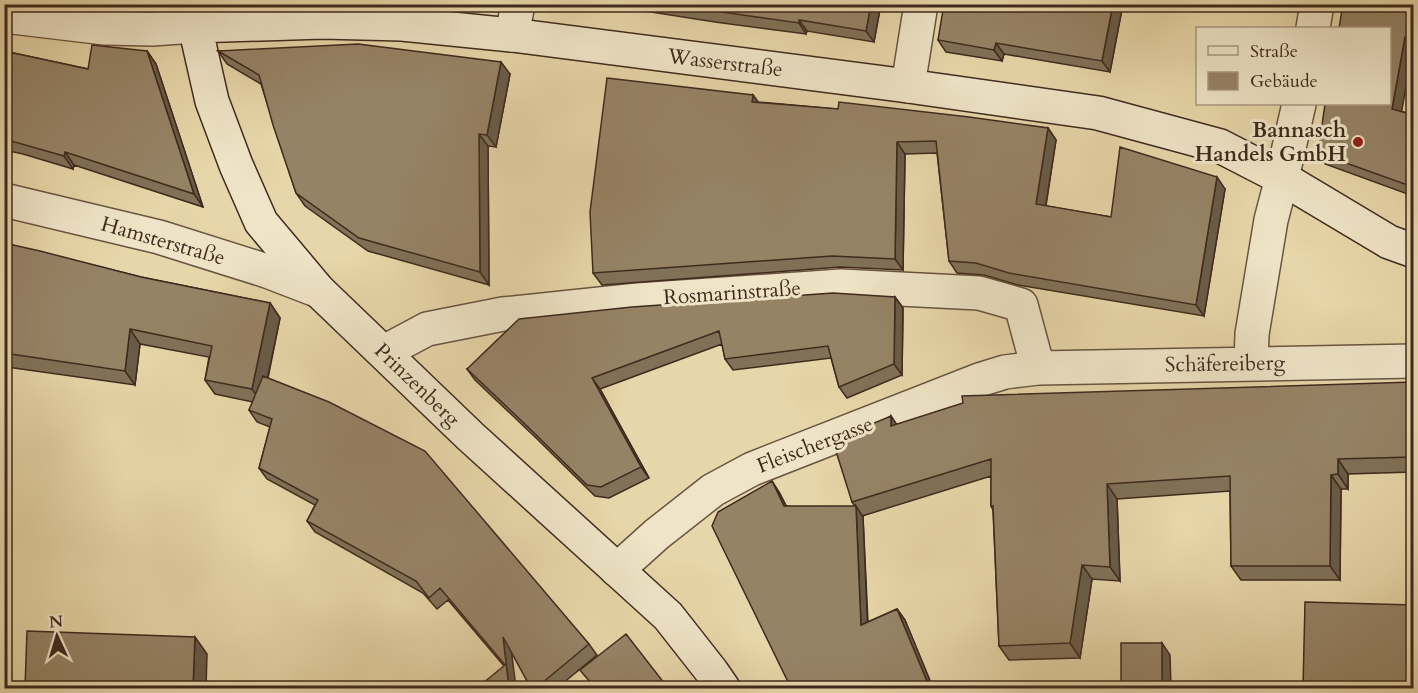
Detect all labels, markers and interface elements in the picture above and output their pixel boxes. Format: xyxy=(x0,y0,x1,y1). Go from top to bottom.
legend xyxy=(1196,27,1391,105)
text: Straße xyxy=(1250,39,1298,64)
street label: Wasserstraße xyxy=(665,41,784,84)
text: Gebäude xyxy=(1250,69,1318,94)
place label: Bannasch Handels GmbH xyxy=(1195,116,1346,169)
marker: Bannasch Handels GmbH xyxy=(1351,135,1365,149)
street label: Hamsterstraße xyxy=(98,209,228,273)
street label: Rosmarinstraße xyxy=(662,274,802,312)
street label: Prinzenberg xyxy=(368,337,466,433)
street label: Schäfereiberg xyxy=(1165,348,1286,380)
street label: Fleischergasse xyxy=(753,410,877,480)
north arrow xyxy=(27,606,87,666)
text: N xyxy=(48,611,64,633)

